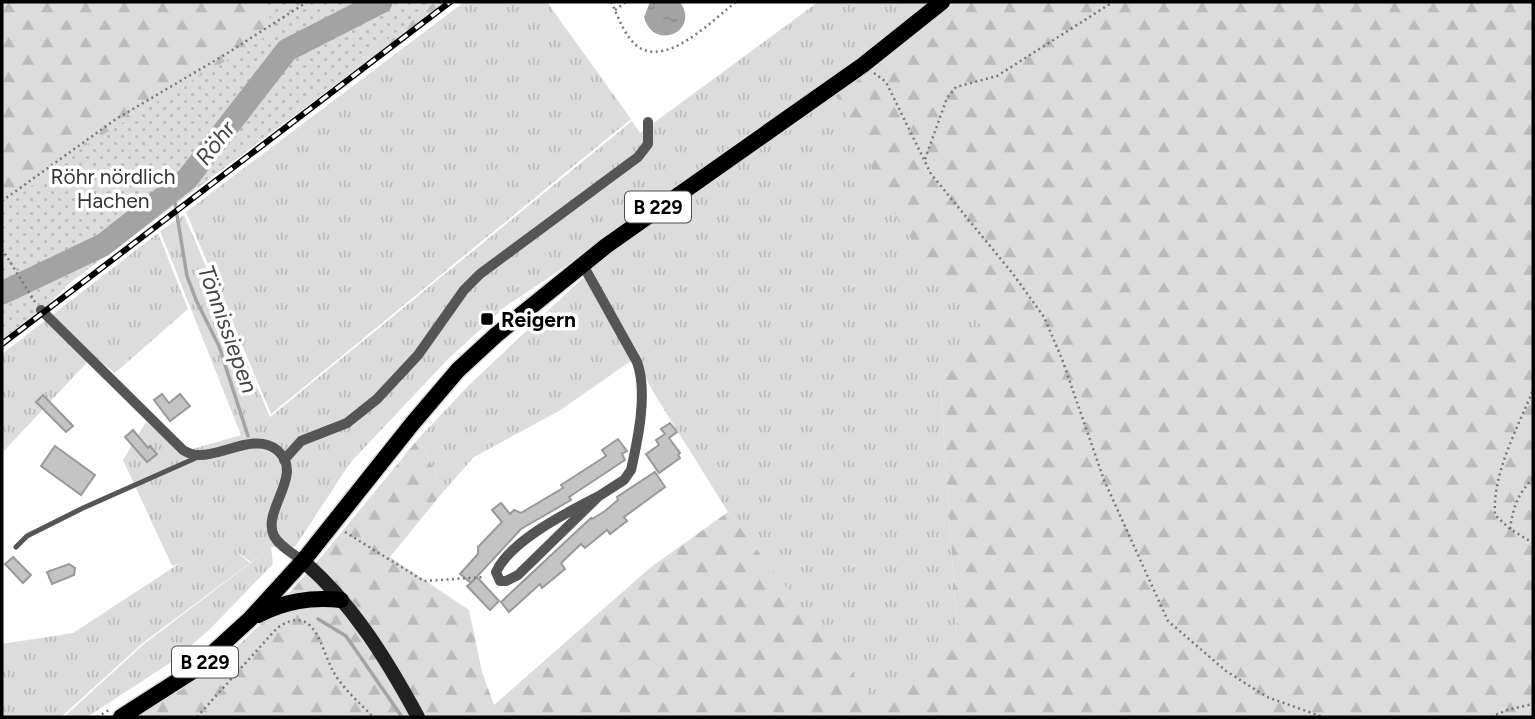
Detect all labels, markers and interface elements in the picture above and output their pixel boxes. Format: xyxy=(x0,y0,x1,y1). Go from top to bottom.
water label: Röhr xyxy=(189,114,242,171)
park label: Röhr nördlich Hachen xyxy=(50,164,176,213)
road number: B 229 xyxy=(625,192,691,223)
water label: Tönnissiepen xyxy=(192,261,264,397)
place label: Reigern xyxy=(501,307,576,332)
marker: Reigern xyxy=(479,311,495,327)
road number: B 229 xyxy=(172,646,238,678)

